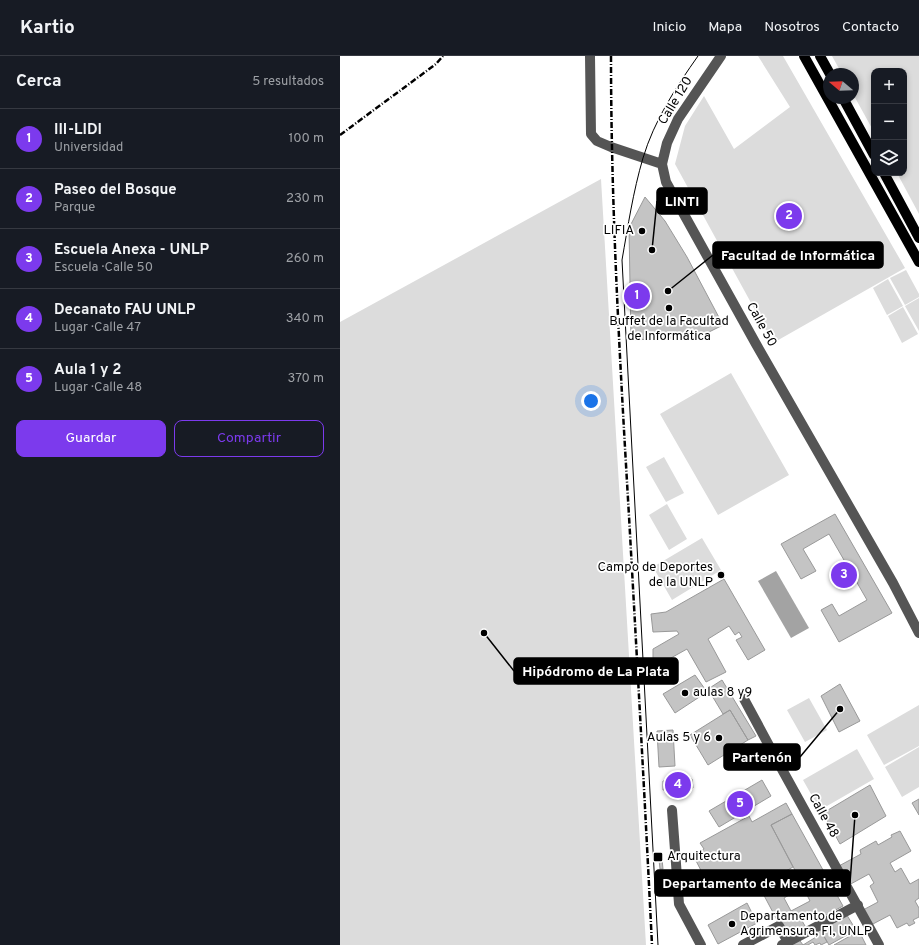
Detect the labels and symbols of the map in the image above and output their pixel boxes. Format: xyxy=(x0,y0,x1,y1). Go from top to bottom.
north arrow xyxy=(823,68,859,104)
street label: Calle 120 xyxy=(655,74,697,128)
callout: LINTI xyxy=(657,188,707,214)
text: LINTI xyxy=(665,194,699,211)
pin: 2 xyxy=(776,201,802,231)
place label: LIFIA xyxy=(604,223,634,239)
marker: LIFIA xyxy=(637,226,647,236)
callout: Facultad de Informática xyxy=(713,242,883,268)
text: Facultad de Informática xyxy=(721,248,875,265)
pin: 1 xyxy=(624,281,650,311)
street label: Calle 50 xyxy=(742,300,780,350)
marker: Buffet de la Facultad de Informática xyxy=(664,303,674,313)
place label: Buffet de la Facultad de Informática xyxy=(609,314,729,345)
your location xyxy=(581,391,601,411)
place label: Campo de Deportes de la UNLP xyxy=(598,560,713,591)
pin: 3 xyxy=(831,560,857,590)
marker: Campo de Deportes de la UNLP xyxy=(716,570,726,580)
callout: Hipódromo de La Plata xyxy=(514,658,678,684)
text: Hipódromo de La Plata xyxy=(522,664,670,681)
place label: aulas 8 y9 xyxy=(693,685,752,701)
marker: aulas 8 y9 xyxy=(680,688,690,698)
place label: Aulas 5 y 6 xyxy=(647,730,711,746)
marker: Aulas 5 y 6 xyxy=(714,733,724,743)
callout: Partenón xyxy=(724,744,800,770)
text: Partenón xyxy=(732,750,792,767)
pin: 4 xyxy=(665,770,691,800)
pin: 5 xyxy=(727,789,753,819)
street label: Calle 48 xyxy=(804,791,842,841)
place label: Arquitectura xyxy=(667,849,741,865)
marker: Arquitectura xyxy=(652,851,664,863)
callout: Departamento de Mecánica xyxy=(655,870,850,896)
text: Departamento de Mecánica xyxy=(662,876,842,893)
place label: Departamento de Agrimensura, FI, UNLP xyxy=(740,909,872,940)
marker: Departamento de Agrimensura, FI, UNLP xyxy=(727,919,737,929)

